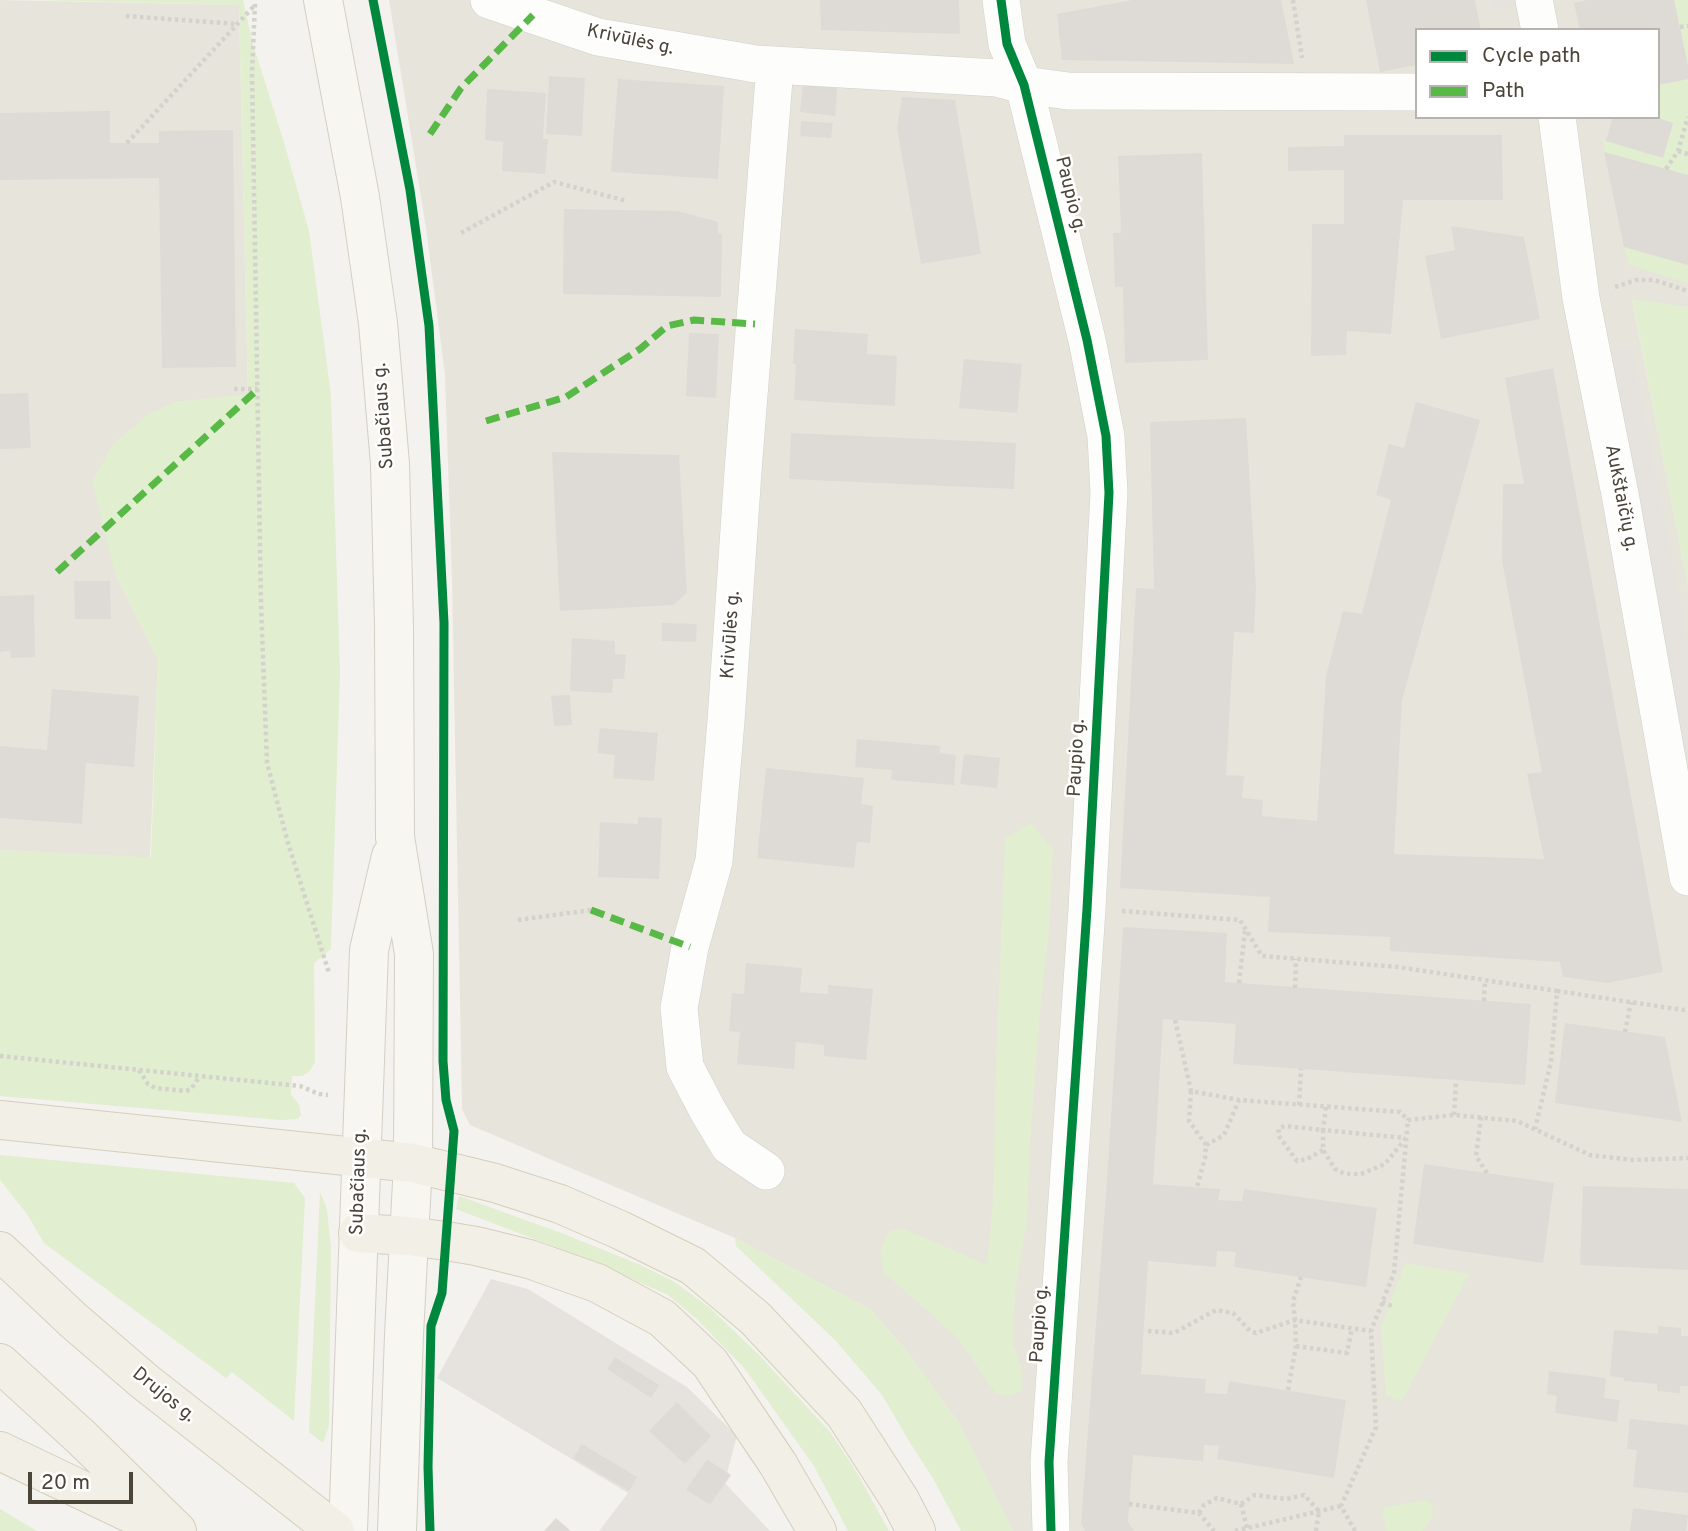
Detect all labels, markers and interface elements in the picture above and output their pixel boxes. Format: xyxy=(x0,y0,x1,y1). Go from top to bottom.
street label: Krivūlės g. xyxy=(584,21,676,61)
legend xyxy=(1415,28,1660,119)
text: Cycle path xyxy=(1482,43,1581,70)
text: Path xyxy=(1482,78,1525,105)
street label: Paupio g. xyxy=(1049,154,1089,236)
street label: Subačiaus g. xyxy=(370,362,400,470)
street label: Aukštaičių g. xyxy=(1598,443,1642,553)
street label: Krivūlės g. xyxy=(718,590,746,680)
street label: Paupio g. xyxy=(1065,718,1091,798)
street label: Subačiaus g. xyxy=(347,1128,373,1236)
street label: Paupio g. xyxy=(1027,1284,1055,1364)
street label: Drujos g. xyxy=(127,1364,199,1428)
scale bar xyxy=(32,1458,136,1502)
text: 20 m xyxy=(41,1470,90,1497)

